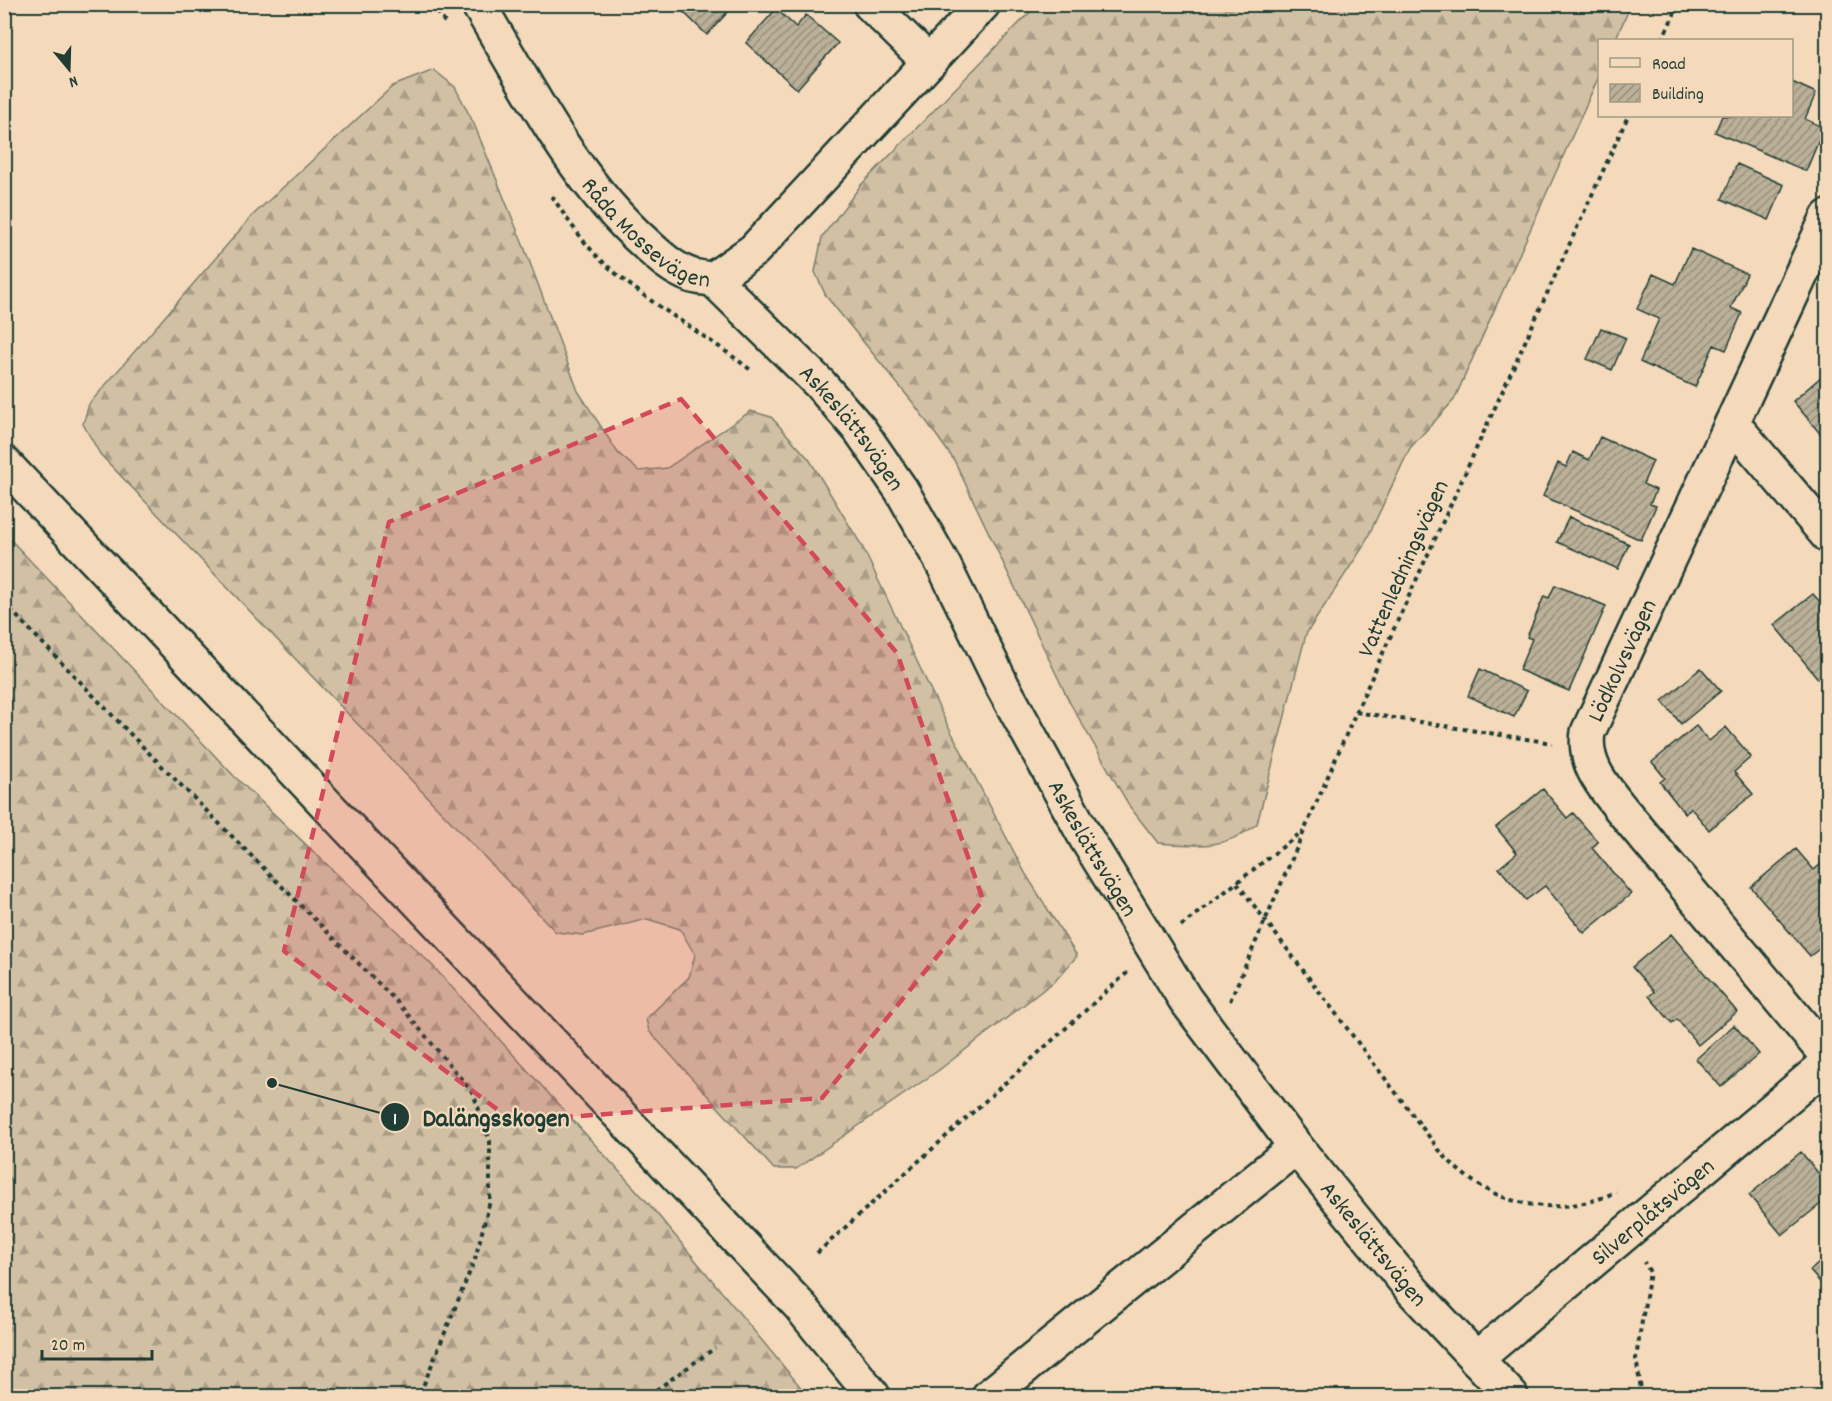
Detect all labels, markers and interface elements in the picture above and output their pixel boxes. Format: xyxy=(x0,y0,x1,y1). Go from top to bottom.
north arrow xyxy=(39,39,99,99)
legend xyxy=(1598,39,1793,117)
text: Road xyxy=(1652,53,1686,78)
text: N xyxy=(65,69,81,93)
text: Building xyxy=(1652,83,1704,108)
street label: Råda Mossevägen xyxy=(572,171,711,299)
street label: Askeslättsvägen xyxy=(790,358,911,499)
street label: Vattenledningsvägen xyxy=(1350,475,1459,663)
street label: Lödkolvsvägen xyxy=(1580,594,1667,728)
street label: Askeslättsvägen xyxy=(1037,775,1144,924)
callout: Dalängsskogen xyxy=(380,1095,581,1139)
text: Dalängsskogen xyxy=(422,1102,570,1139)
text: 1 xyxy=(393,1108,397,1133)
street label: Silverplåtsvägen xyxy=(1585,1151,1723,1275)
street label: Askeslättsvägen xyxy=(1310,1175,1434,1316)
scale bar xyxy=(42,1323,152,1361)
text: 20 m xyxy=(51,1334,85,1359)

